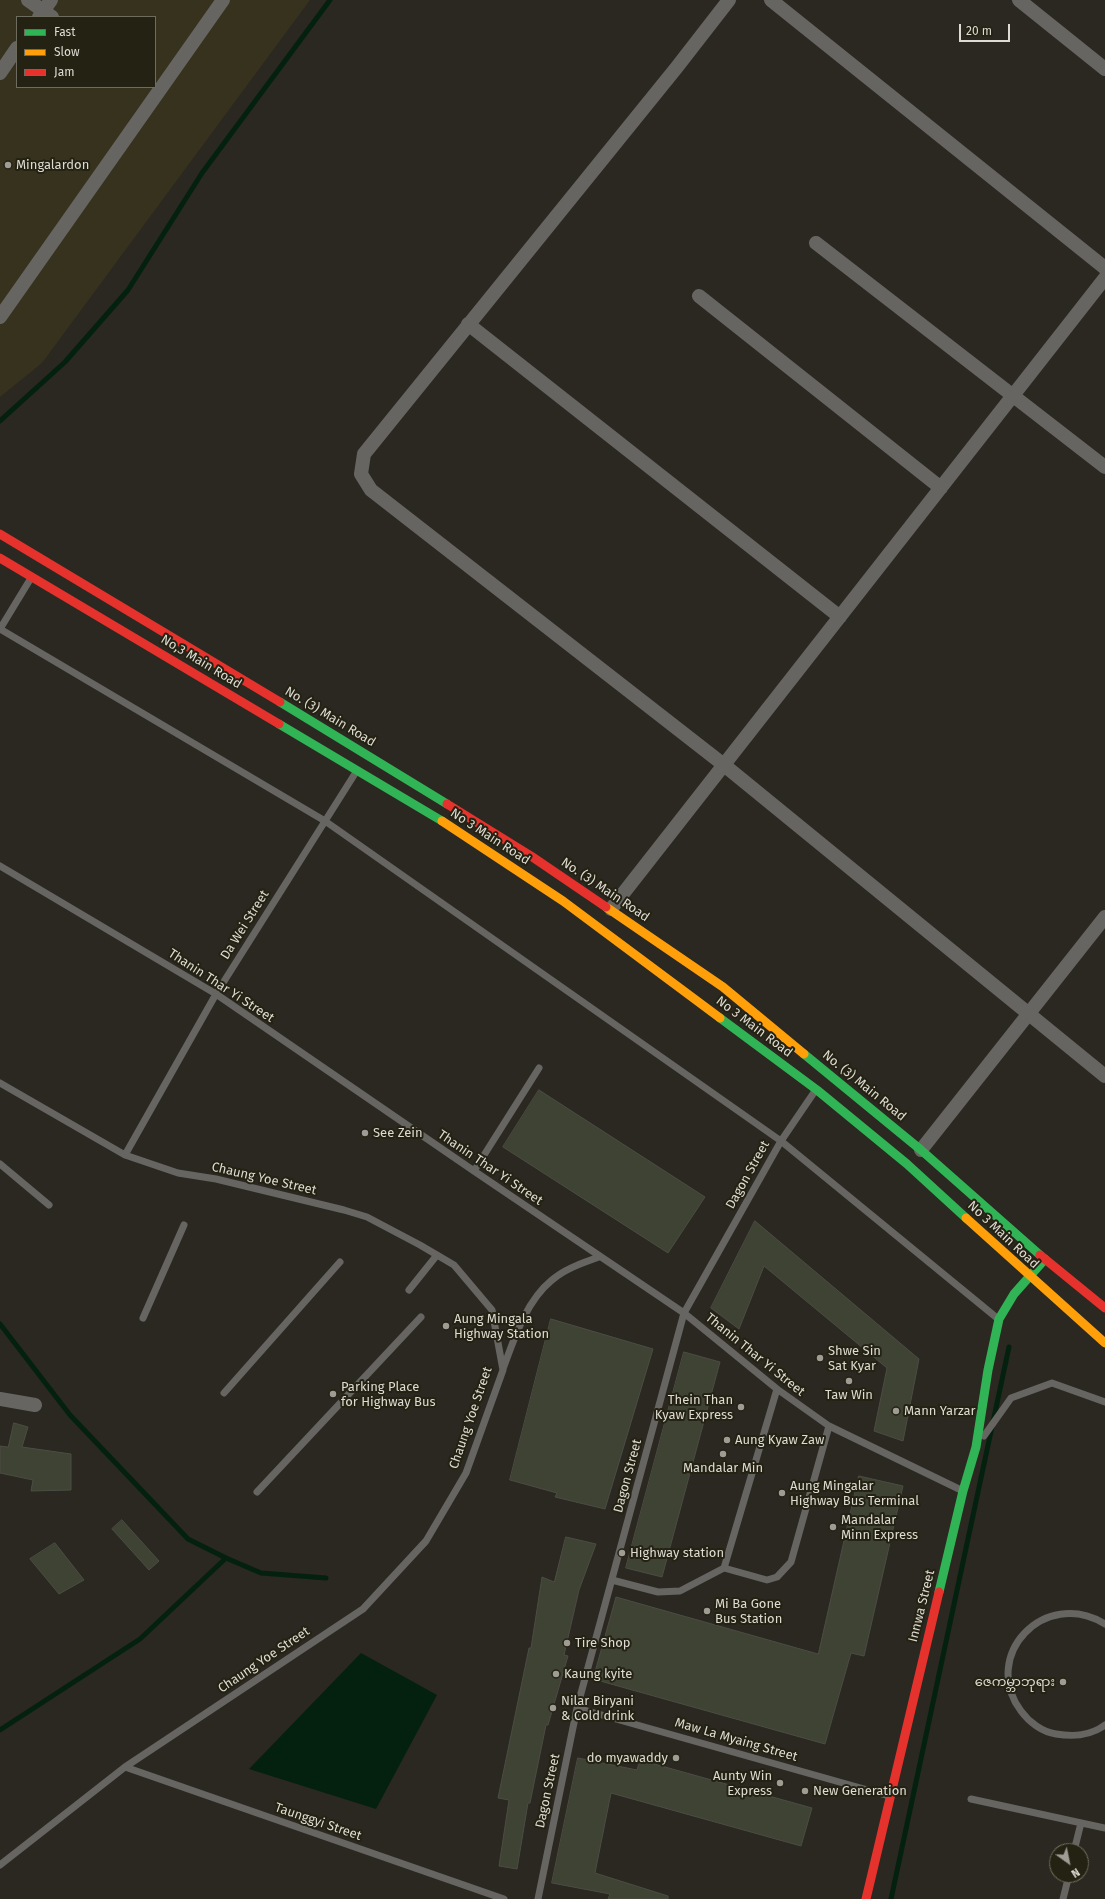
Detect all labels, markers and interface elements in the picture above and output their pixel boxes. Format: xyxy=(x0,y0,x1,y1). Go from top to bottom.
legend xyxy=(16,16,156,88)
scale bar xyxy=(961,16,1012,42)
text: 20 m xyxy=(966,24,992,38)
text: Fast xyxy=(54,25,76,39)
text: Slow xyxy=(54,45,80,59)
text: Jam xyxy=(54,65,74,79)
place label: Mingalardon xyxy=(16,157,89,173)
marker: Mingalardon xyxy=(3,160,13,170)
street label: No,3 Main Road xyxy=(158,632,244,692)
street label: No. (3) Main Road xyxy=(282,684,378,750)
street label: No 3 Main Road xyxy=(447,805,533,869)
street label: No. (3) Main Road xyxy=(558,855,652,925)
street label: Da Wei Street xyxy=(217,887,273,963)
street label: Thanin Thar Yi Street xyxy=(165,946,277,1026)
street label: No 3 Main Road xyxy=(713,993,795,1061)
street label: No. (3) Main Road xyxy=(819,1047,909,1125)
place label: See Zein xyxy=(373,1125,423,1141)
street label: Thanin Thar Yi Street xyxy=(435,1127,545,1209)
marker: See Zein xyxy=(360,1128,370,1138)
street label: Dagon Street xyxy=(723,1138,773,1212)
street label: Chaung Yoe Street xyxy=(210,1159,318,1199)
street label: No 3 Main Road xyxy=(964,1198,1042,1272)
street label: Thanin Thar Yi Street xyxy=(702,1310,808,1400)
place label: Aung Mingala Highway Station xyxy=(454,1311,549,1342)
marker: Aung Mingala Highway Station xyxy=(441,1321,451,1331)
place label: Shwe Sin Sat Kyar xyxy=(828,1343,881,1374)
marker: Shwe Sin Sat Kyar xyxy=(815,1353,825,1363)
street label: Chaung Yoe Street xyxy=(446,1365,496,1471)
marker: Taw Win xyxy=(844,1376,854,1386)
place label: Parking Place for Highway Bus xyxy=(341,1379,436,1410)
place label: Taw Win xyxy=(825,1387,873,1403)
marker: Parking Place for Highway Bus xyxy=(328,1389,338,1399)
place label: Thein Than Kyaw Express xyxy=(655,1392,733,1423)
marker: Thein Than Kyaw Express xyxy=(736,1402,746,1412)
place label: Mann Yarzar xyxy=(904,1403,976,1419)
marker: Mann Yarzar xyxy=(891,1406,901,1416)
place label: Aung Kyaw Zaw xyxy=(735,1432,824,1448)
marker: Aung Kyaw Zaw xyxy=(722,1435,732,1445)
street label: Dagon Street xyxy=(611,1437,645,1515)
marker: Mandalar Min xyxy=(718,1449,728,1459)
place label: Mandalar Min xyxy=(683,1460,763,1476)
place label: Aung Mingalar Highway Bus Terminal xyxy=(790,1478,919,1509)
marker: Aung Mingalar Highway Bus Terminal xyxy=(777,1488,787,1498)
place label: Mandalar Minn Express xyxy=(841,1512,918,1543)
marker: Mandalar Minn Express xyxy=(828,1522,838,1532)
place label: Highway station xyxy=(630,1545,724,1561)
marker: Highway station xyxy=(617,1548,627,1558)
street label: Innwa Street xyxy=(905,1568,939,1644)
place label: Mi Ba Gone Bus Station xyxy=(715,1596,782,1627)
marker: Mi Ba Gone Bus Station xyxy=(702,1606,712,1616)
street label: Chaung Yoe Street xyxy=(215,1624,313,1696)
place label: Tire Shop xyxy=(575,1635,631,1651)
marker: Tire Shop xyxy=(562,1638,572,1648)
place label: Kaung kyite xyxy=(564,1666,632,1682)
marker: Kaung kyite xyxy=(551,1669,561,1679)
place label: ဇေကမ္ဘာဘုရား xyxy=(975,1674,1055,1690)
marker: ဇေကမ္ဘာဘုရား xyxy=(1058,1677,1068,1687)
place label: Nilar Biryani & Cold drink xyxy=(561,1693,634,1724)
marker: Nilar Biryani & Cold drink xyxy=(548,1703,558,1713)
street label: Maw La Myaing Street xyxy=(673,1715,799,1765)
place label: do myawaddy xyxy=(587,1750,668,1766)
street label: Dagon Street xyxy=(533,1752,563,1830)
marker: do myawaddy xyxy=(671,1753,681,1763)
place label: Aunty Win Express xyxy=(713,1768,772,1799)
marker: Aunty Win Express xyxy=(775,1778,785,1788)
place label: New Generation xyxy=(813,1783,907,1799)
marker: New Generation xyxy=(800,1786,810,1796)
street label: Taunggyi Street xyxy=(273,1800,363,1844)
north arrow xyxy=(1049,1843,1089,1883)
text: N xyxy=(1069,1865,1082,1880)

